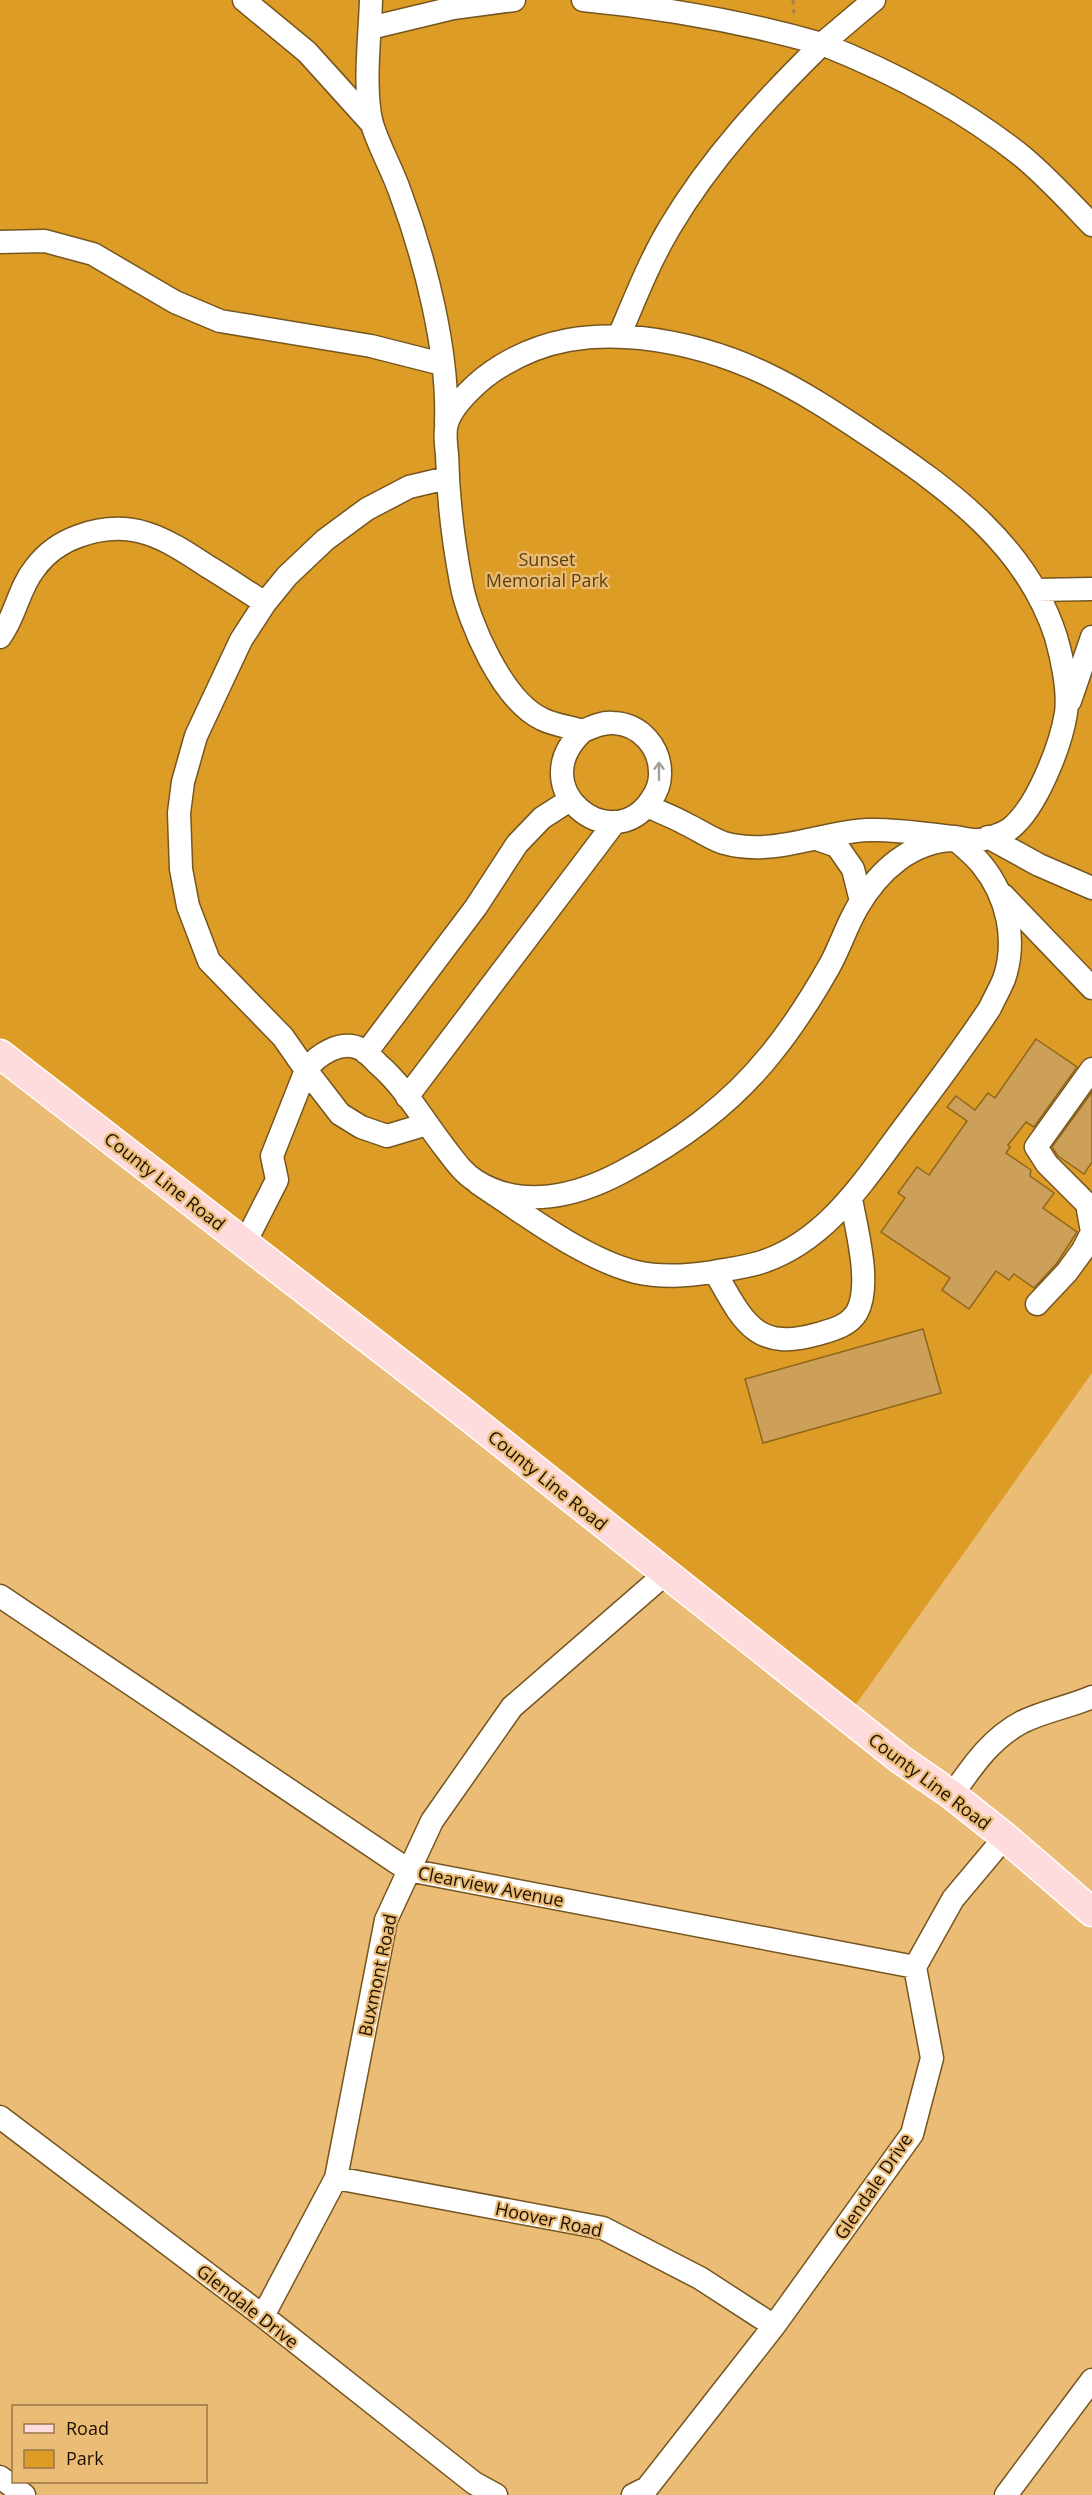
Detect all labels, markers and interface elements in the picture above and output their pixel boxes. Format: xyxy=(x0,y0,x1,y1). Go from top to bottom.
park label: Sunset Memorial Park xyxy=(486,547,609,592)
one-way arrow xyxy=(653,761,665,781)
street label: County Line Road xyxy=(100,1126,230,1236)
street label: County Line Road xyxy=(483,1424,613,1536)
street label: County Line Road xyxy=(864,1727,996,1835)
street label: Clearview Avenue xyxy=(416,1860,566,1912)
street label: Buxmont Road xyxy=(352,1912,402,2038)
street label: Glendale Drive xyxy=(829,2128,917,2244)
street label: Hoover Road xyxy=(493,2196,605,2242)
street label: Glendale Drive xyxy=(192,2259,304,2353)
legend xyxy=(12,2405,207,2483)
text: Road xyxy=(66,2416,109,2440)
text: Park xyxy=(66,2446,104,2470)

